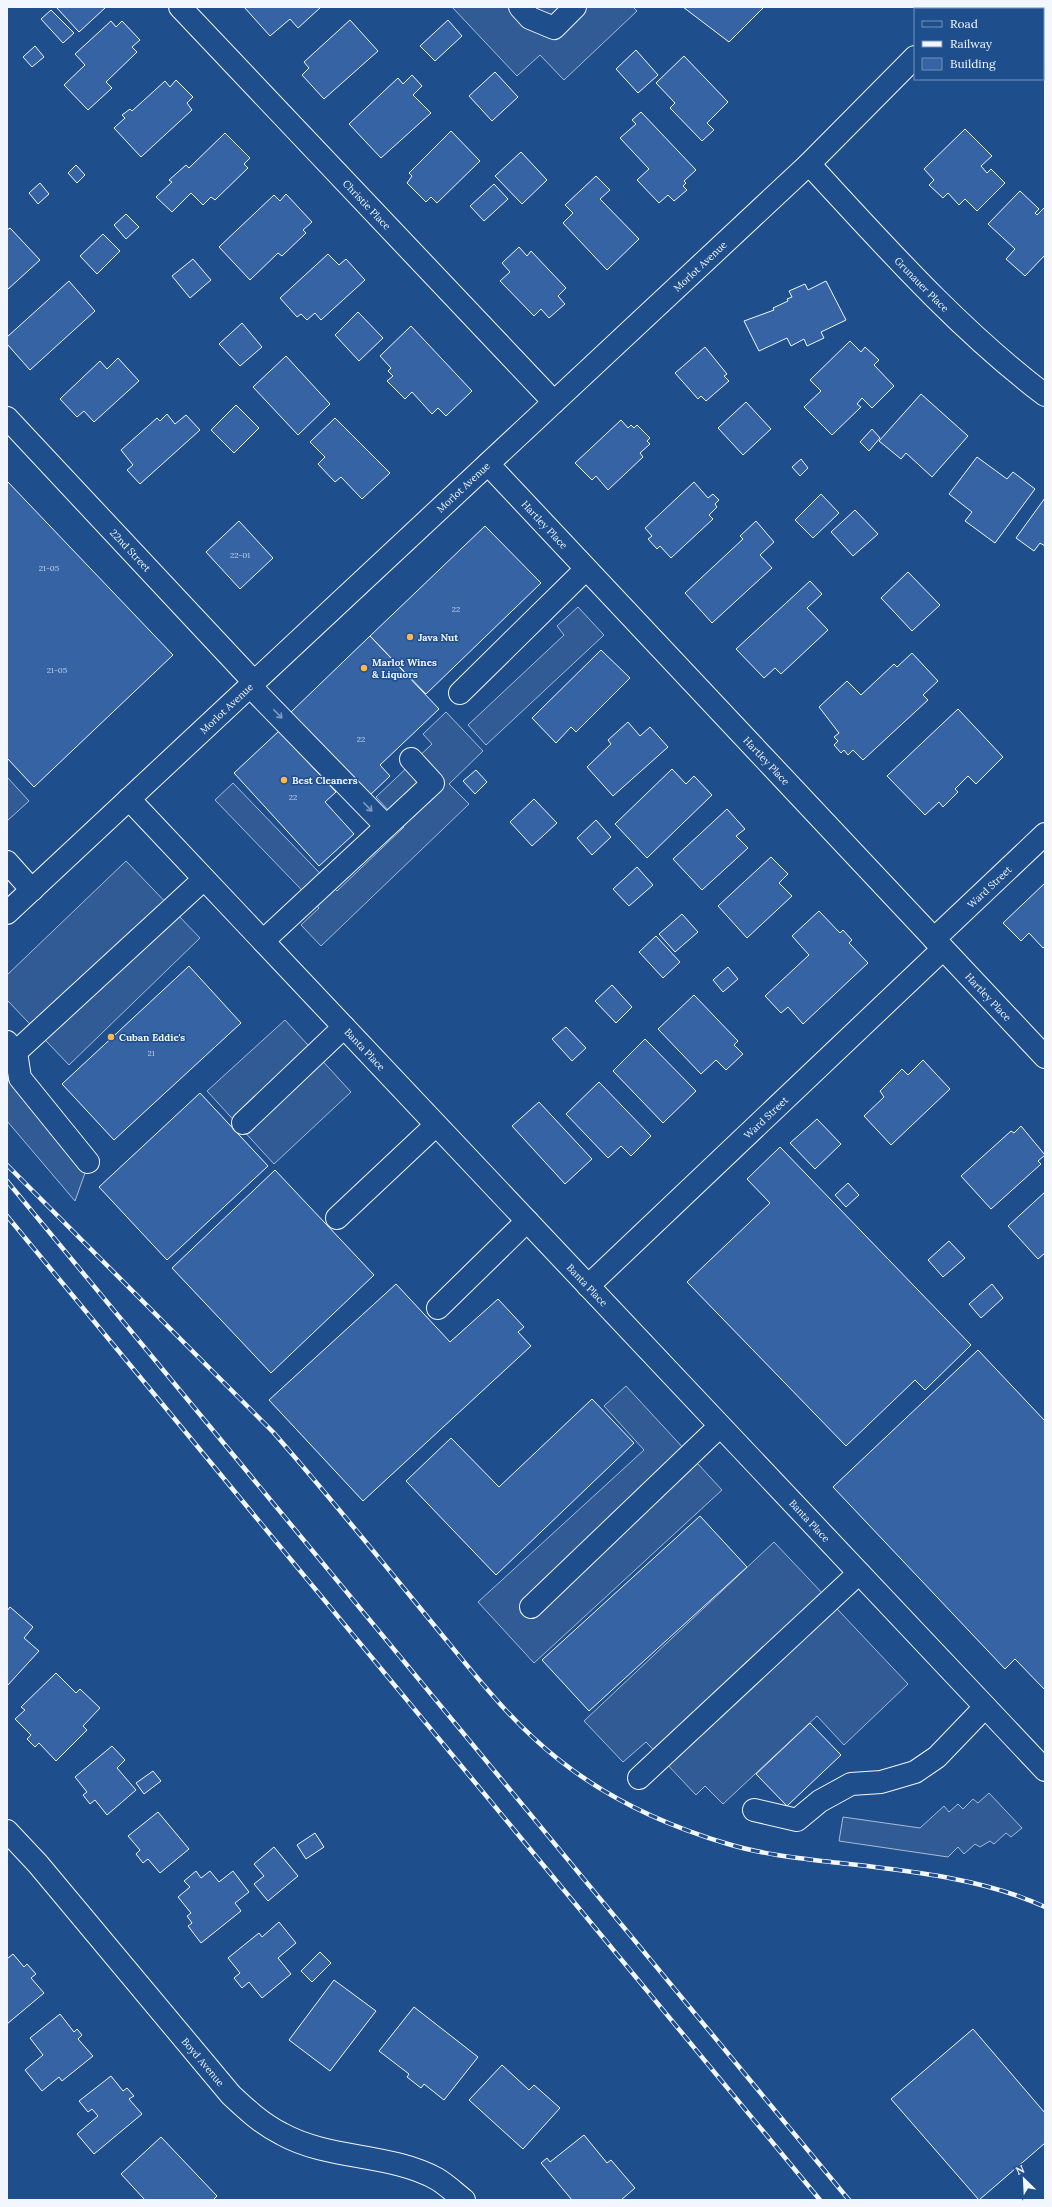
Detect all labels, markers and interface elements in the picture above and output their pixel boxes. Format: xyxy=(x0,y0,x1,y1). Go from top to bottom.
legend xyxy=(914,8,1044,80)
text: Road xyxy=(950,16,978,31)
text: Railway xyxy=(950,36,993,51)
text: Building xyxy=(950,56,996,71)
street label: Christie Place xyxy=(340,177,394,233)
street label: Morlot Avenue xyxy=(671,238,730,294)
street label: Grunauer Place xyxy=(892,254,952,315)
street label: Morlot Avenue xyxy=(434,459,493,516)
street label: Hartley Place xyxy=(519,498,571,552)
street label: 22nd Street xyxy=(107,526,154,575)
house number: 22-01 xyxy=(230,550,250,560)
house number: 21-05 xyxy=(39,563,59,573)
house number: 22 xyxy=(452,604,460,614)
place label: Java Nut xyxy=(418,631,459,644)
marker: Java Nut xyxy=(405,632,415,642)
place label: Marlot Wines & Liquors xyxy=(372,656,437,681)
marker: Marlot Wines & Liquors xyxy=(359,663,369,673)
house number: 21-05 xyxy=(47,665,67,675)
street label: Morlot Avenue xyxy=(197,680,256,737)
one-way arrow xyxy=(273,709,282,719)
house number: 22 xyxy=(357,734,365,744)
street label: Hartley Place xyxy=(740,734,793,788)
place label: Best Cleaners xyxy=(292,774,358,787)
marker: Best Cleaners xyxy=(279,775,289,785)
house number: 22 xyxy=(289,792,297,802)
one-way arrow xyxy=(363,802,373,812)
street label: Ward Street xyxy=(965,863,1014,911)
street label: Hartley Place xyxy=(962,970,1014,1025)
street label: Banta Place xyxy=(342,1026,388,1074)
place label: Cuban Eddie's xyxy=(119,1031,185,1044)
marker: Cuban Eddie's xyxy=(106,1032,116,1042)
house number: 21 xyxy=(147,1048,155,1058)
street label: Ward Street xyxy=(741,1094,791,1142)
street label: Banta Place xyxy=(564,1261,611,1310)
street label: Banta Place xyxy=(786,1497,833,1545)
street label: Boyd Avenue xyxy=(179,2035,227,2090)
north arrow xyxy=(1004,2159,1044,2199)
text: N xyxy=(1013,2162,1027,2178)

